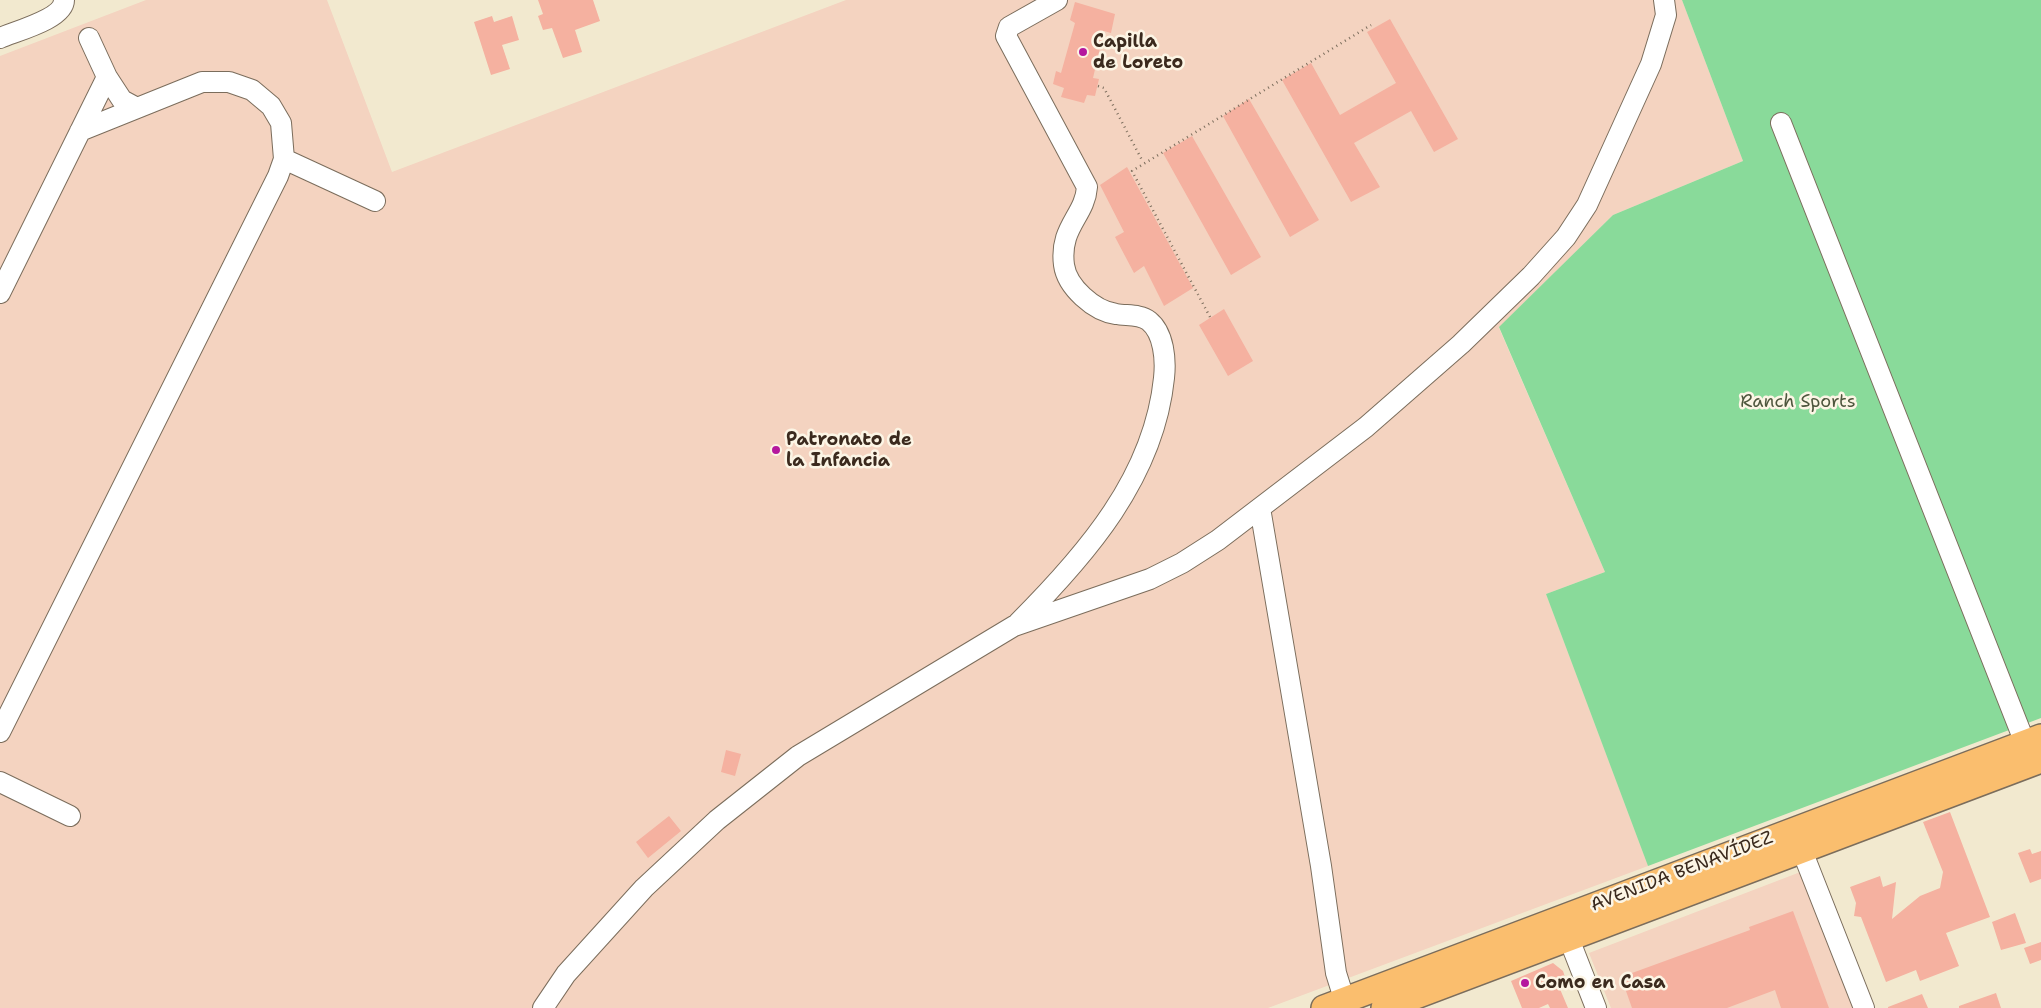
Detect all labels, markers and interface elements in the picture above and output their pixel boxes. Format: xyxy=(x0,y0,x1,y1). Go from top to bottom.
place label: Capilla de Loreto xyxy=(1093,31,1183,74)
marker: Capilla de Loreto xyxy=(1077,46,1089,58)
park label: Ranch Sports xyxy=(1740,391,1856,413)
place label: Patronato de la Infancia xyxy=(786,429,912,472)
marker: Patronato de la Infancia xyxy=(770,444,782,456)
street label: AVENIDA BENAVÍDEZ xyxy=(1588,827,1776,917)
place label: Como en Casa xyxy=(1535,972,1665,994)
marker: Como en Casa xyxy=(1519,977,1531,989)

